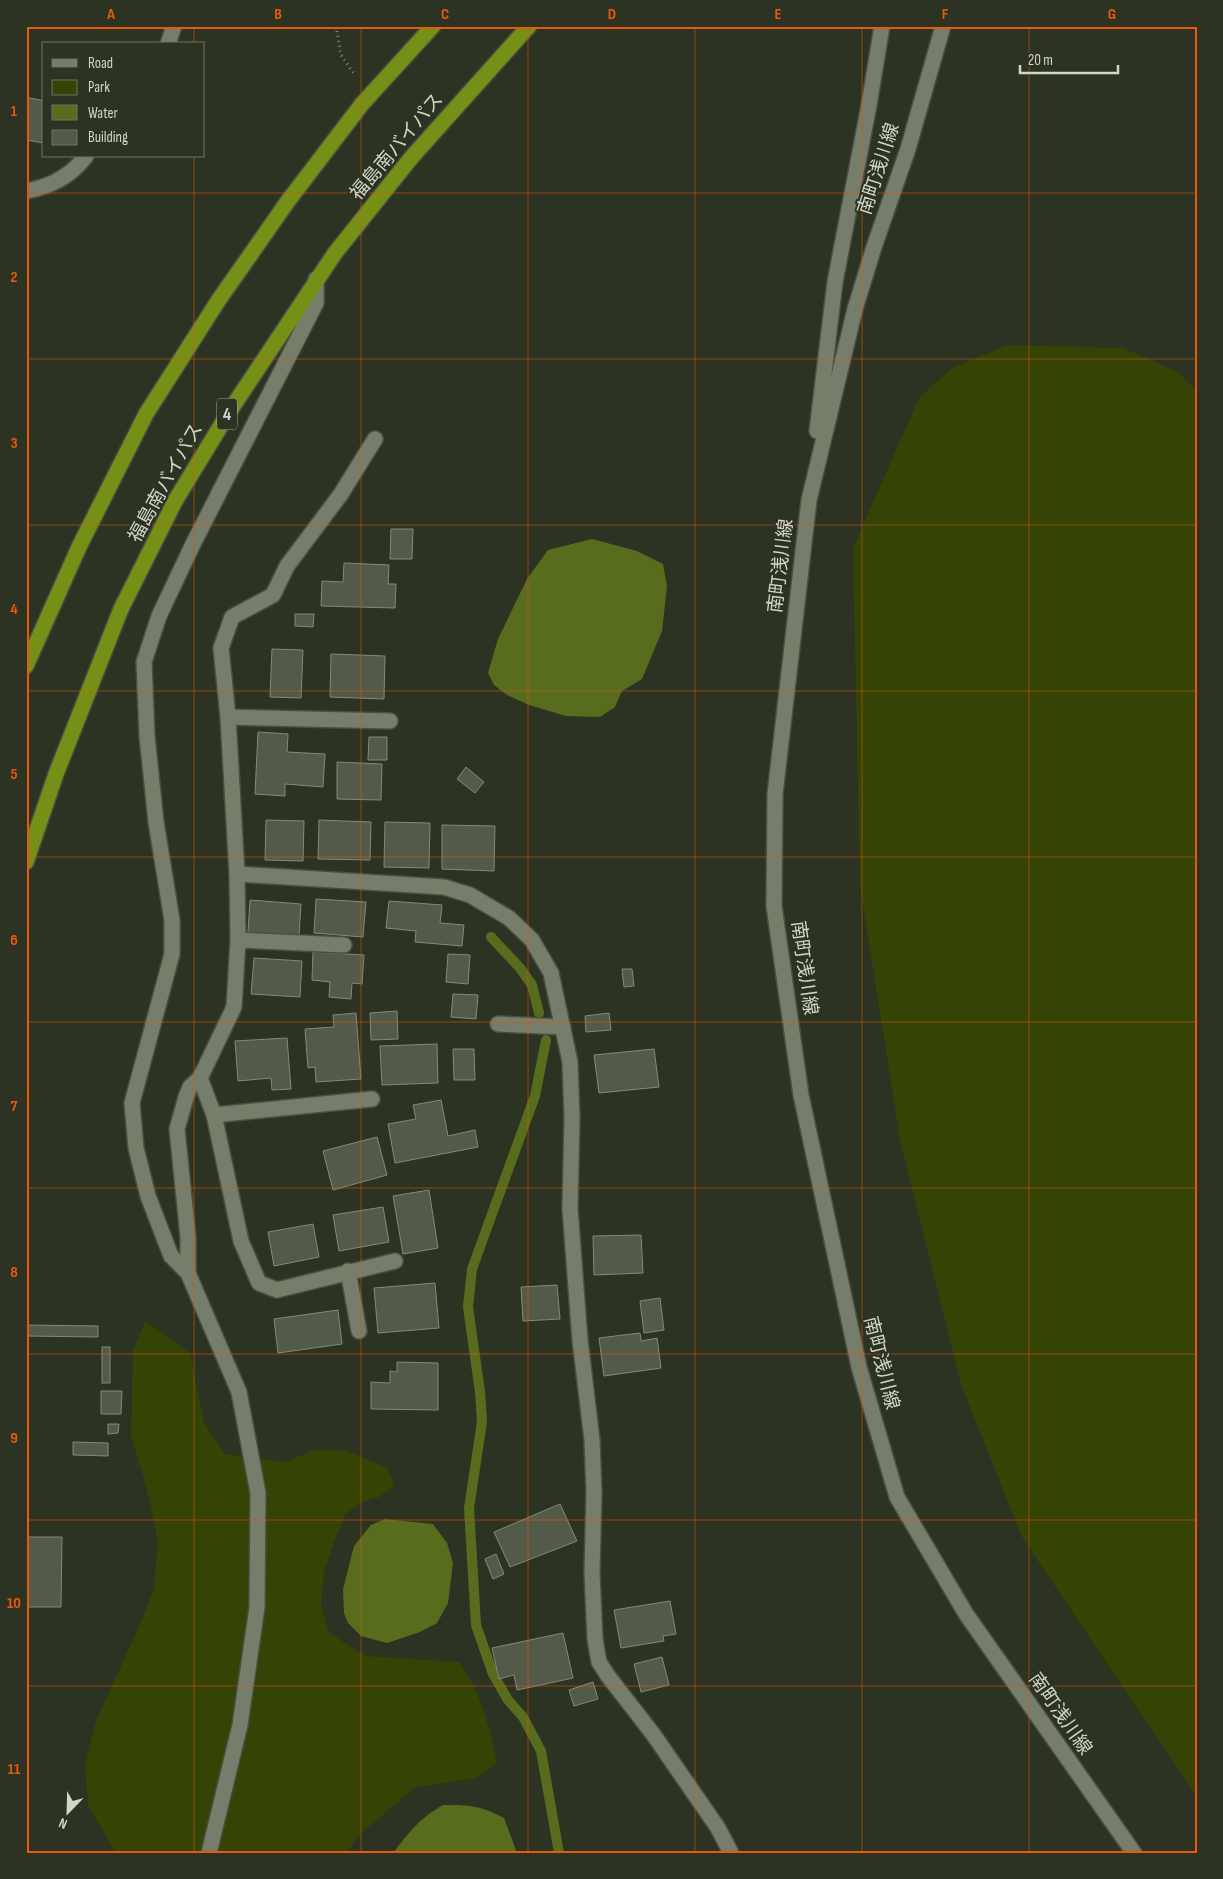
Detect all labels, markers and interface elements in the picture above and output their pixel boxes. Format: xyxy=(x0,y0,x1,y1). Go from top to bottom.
text: A xyxy=(106,5,115,24)
text: B xyxy=(274,5,282,24)
text: C xyxy=(441,5,449,24)
text: D xyxy=(608,5,616,24)
text: E xyxy=(775,5,782,24)
text: F xyxy=(942,5,949,24)
text: G xyxy=(1108,5,1116,24)
legend xyxy=(42,42,205,158)
scale bar xyxy=(1020,42,1118,74)
text: 20 m xyxy=(1028,51,1053,70)
text: Road xyxy=(88,54,113,73)
text: Park xyxy=(88,78,110,97)
street label: 福島南バイパス xyxy=(346,89,448,205)
text: 1 xyxy=(11,102,18,121)
text: Water xyxy=(88,104,119,123)
street label: 南町浅川線 xyxy=(853,120,905,218)
text: Building xyxy=(88,128,128,147)
text: 2 xyxy=(10,268,18,287)
road number: 4 xyxy=(217,398,237,429)
street label: 福島南バイパス xyxy=(124,419,208,547)
text: 3 xyxy=(10,434,18,453)
street label: 南町浅川線 xyxy=(764,517,798,615)
text: 4 xyxy=(10,600,18,619)
text: 5 xyxy=(10,765,18,784)
street label: 南町浅川線 xyxy=(786,919,822,1017)
text: 6 xyxy=(10,931,18,950)
text: 7 xyxy=(11,1097,18,1116)
text: 8 xyxy=(10,1263,18,1282)
street label: 南町浅川線 xyxy=(858,1314,904,1412)
text: 9 xyxy=(10,1429,18,1448)
text: 10 xyxy=(7,1594,21,1613)
street label: 南町浅川線 xyxy=(1023,1668,1097,1760)
text: 11 xyxy=(8,1760,21,1779)
north arrow xyxy=(42,1786,92,1836)
text: N xyxy=(56,1814,70,1833)

